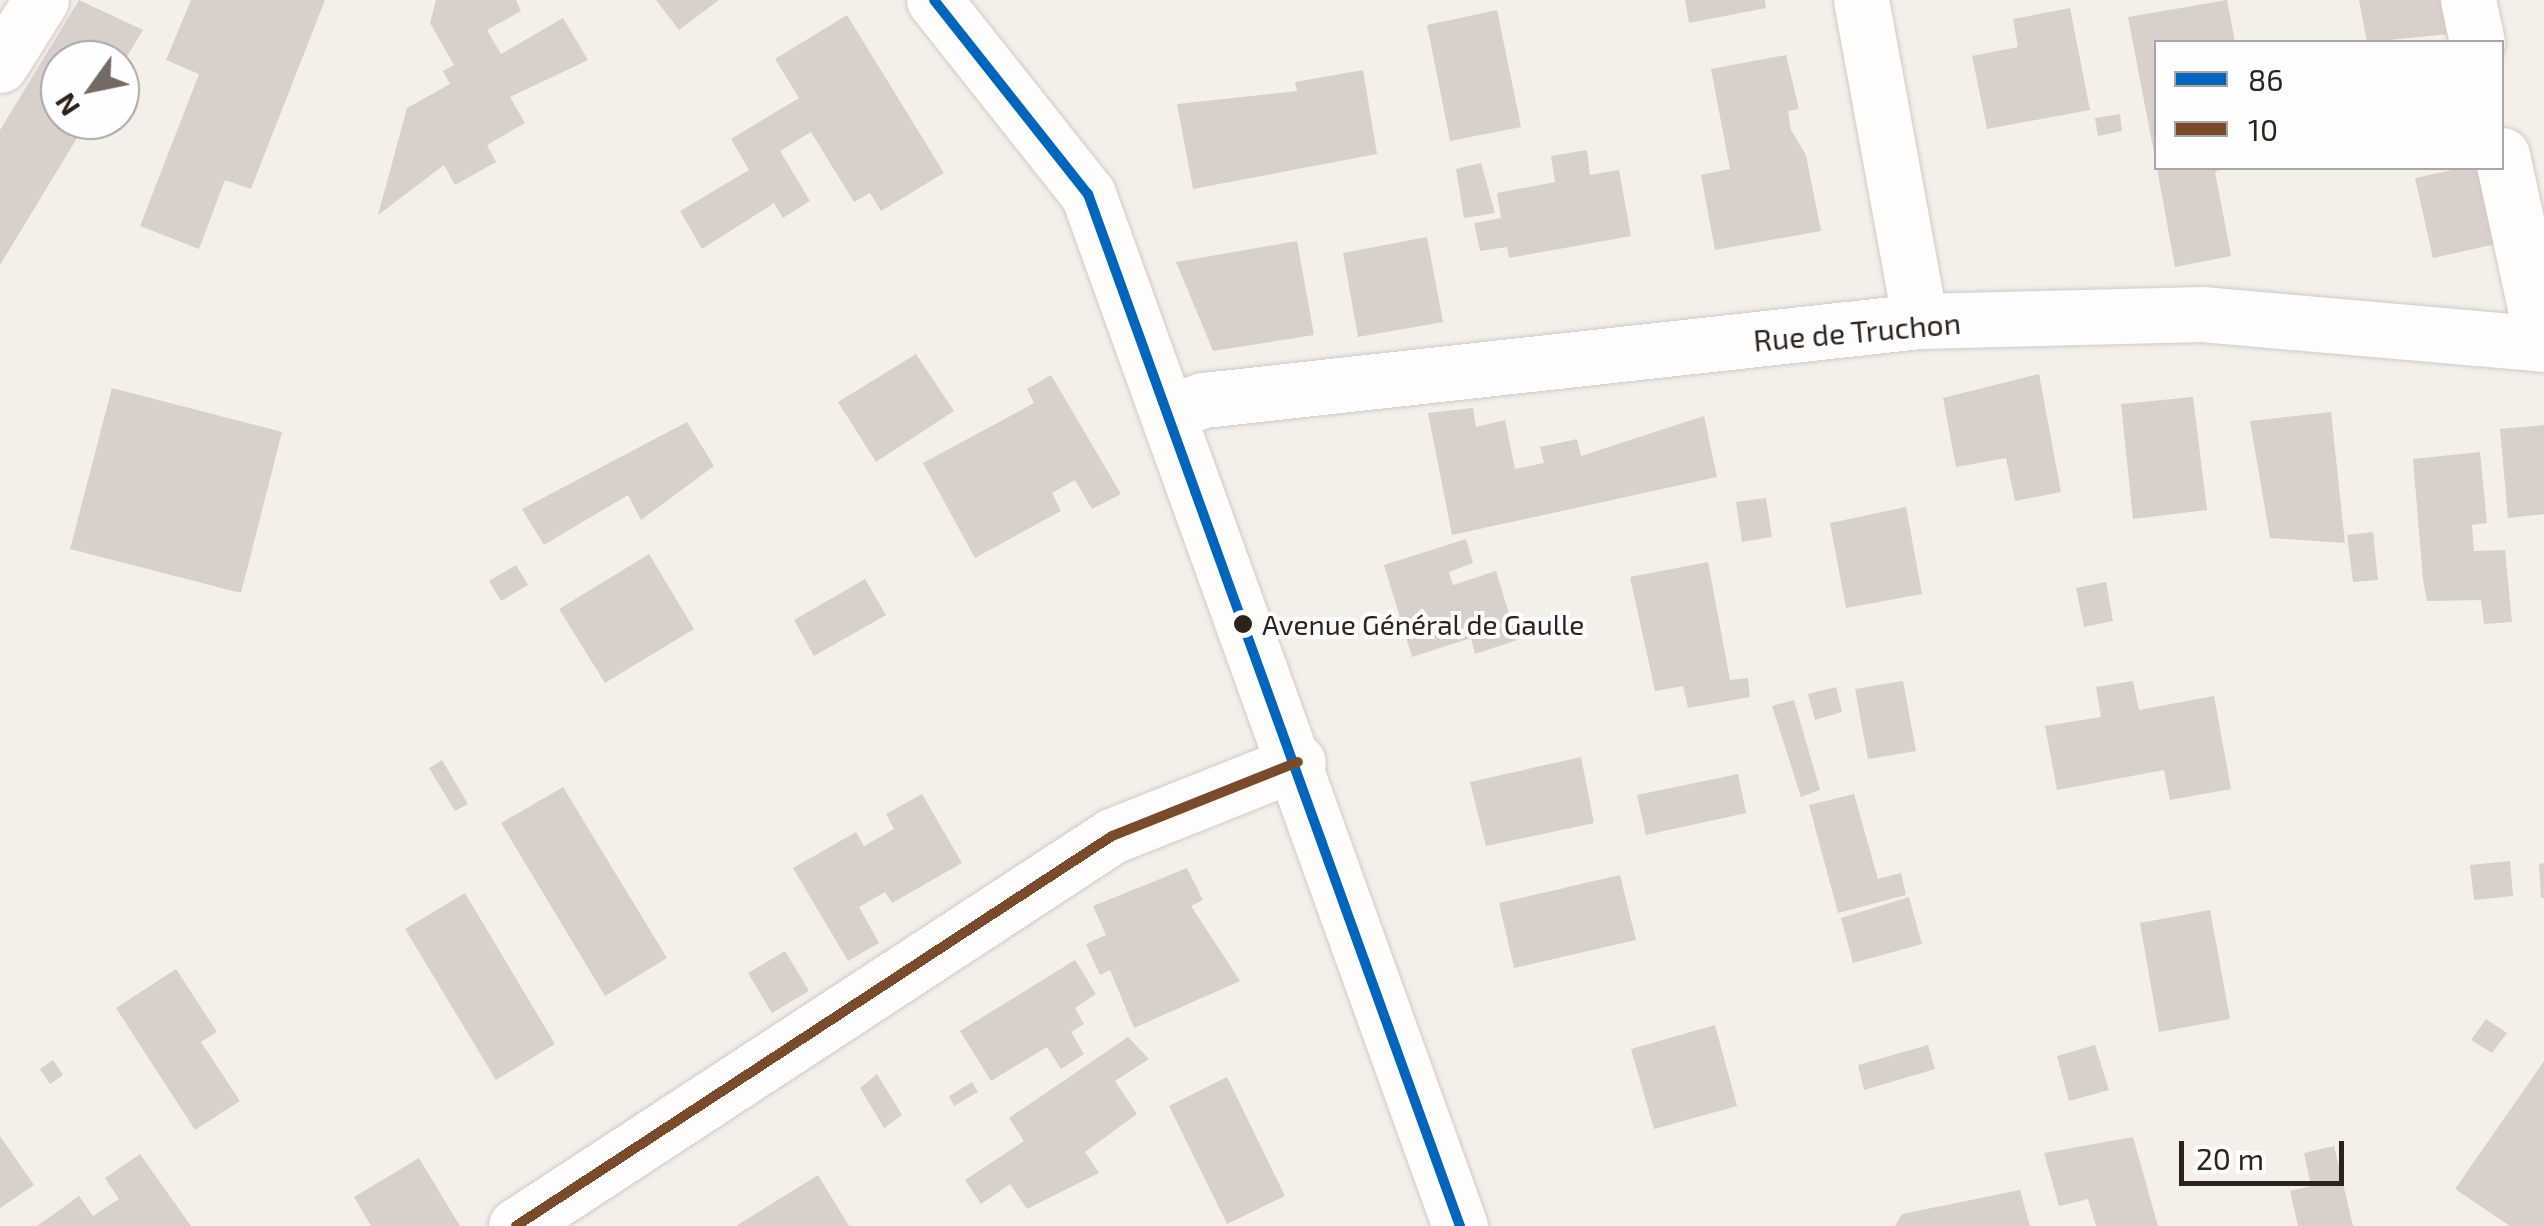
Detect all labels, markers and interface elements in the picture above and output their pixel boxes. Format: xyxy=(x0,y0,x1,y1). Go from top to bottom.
north arrow xyxy=(40,40,140,140)
legend xyxy=(2154,40,2504,170)
text: 86 xyxy=(2248,61,2283,97)
text: N xyxy=(47,88,86,123)
text: 10 xyxy=(2248,111,2278,147)
street label: Rue de Truchon xyxy=(1751,304,1963,358)
place label: Avenue Général de Gaulle xyxy=(1262,607,1585,641)
marker: Avenue Général de Gaulle xyxy=(1233,614,1253,634)
scale bar xyxy=(2184,1121,2349,1183)
text: 20 m xyxy=(2196,1140,2264,1176)

